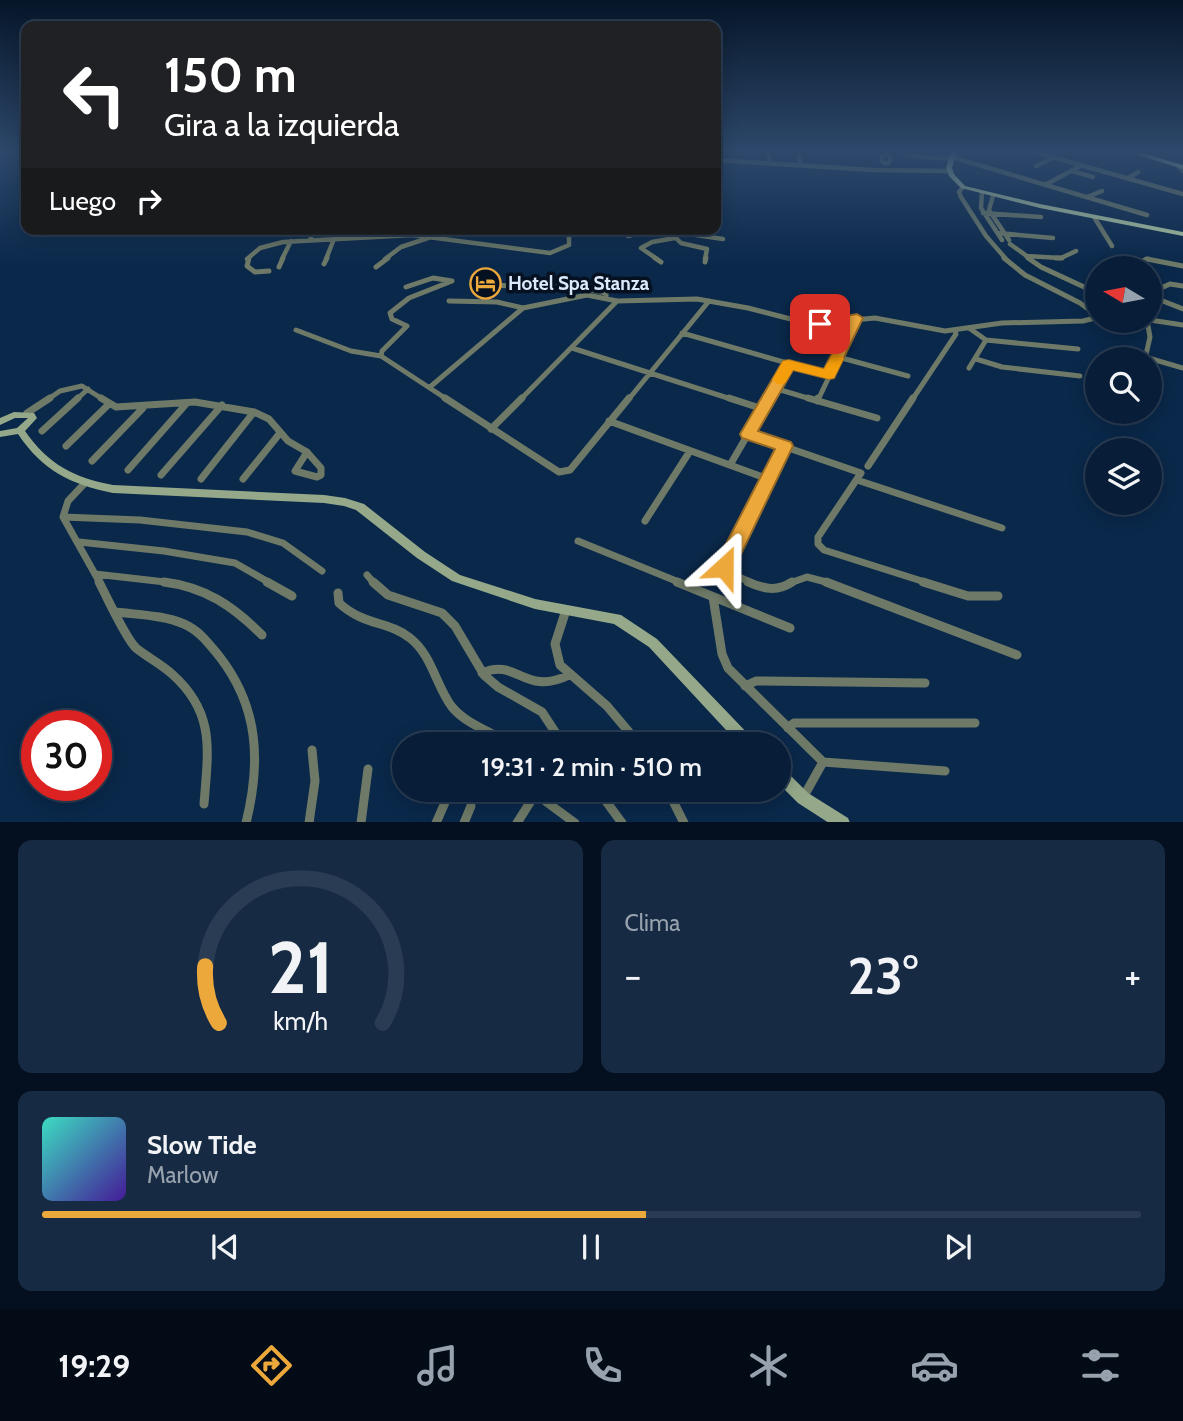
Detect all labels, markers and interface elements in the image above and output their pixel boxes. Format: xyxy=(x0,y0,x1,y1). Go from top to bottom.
text: 150 m xyxy=(164,45,297,104)
icon: left xyxy=(49,49,140,140)
text: Gira a la izquierda xyxy=(164,105,399,144)
icon: right xyxy=(130,182,168,220)
text: Luego xyxy=(49,185,116,217)
north arrow xyxy=(1085,256,1162,332)
map controls xyxy=(1085,256,1162,515)
hotel icon: Hotel Spa Stanza xyxy=(468,266,502,300)
place label: Hotel Spa Stanza xyxy=(508,272,650,295)
pin xyxy=(790,294,850,354)
icon: arrive xyxy=(801,305,839,343)
button: search xyxy=(1085,347,1162,424)
button: layers xyxy=(1085,438,1162,515)
position arrow xyxy=(687,530,761,604)
speed limit sign: 30 xyxy=(21,710,112,801)
text: 19:31 · 2 min · 510 m xyxy=(481,751,702,783)
text: Clima xyxy=(625,909,680,937)
text: 21 xyxy=(268,923,333,1011)
text: 23° xyxy=(847,944,918,1007)
text: − xyxy=(625,952,641,999)
text: + xyxy=(1124,952,1141,999)
text: km/h xyxy=(273,1005,328,1035)
text: Slow Tide xyxy=(147,1129,257,1161)
text: Marlow xyxy=(147,1161,218,1189)
icon: previous xyxy=(206,1228,244,1266)
icon: pause xyxy=(572,1228,610,1266)
icon: next xyxy=(939,1228,977,1266)
icon: directions xyxy=(247,1341,296,1390)
icon: music xyxy=(413,1341,462,1390)
icon: phone xyxy=(578,1341,627,1390)
icon: climate xyxy=(744,1341,793,1390)
icon: car xyxy=(910,1341,959,1390)
icon: filters xyxy=(1076,1341,1125,1390)
text: 19:29 xyxy=(58,1346,130,1385)

